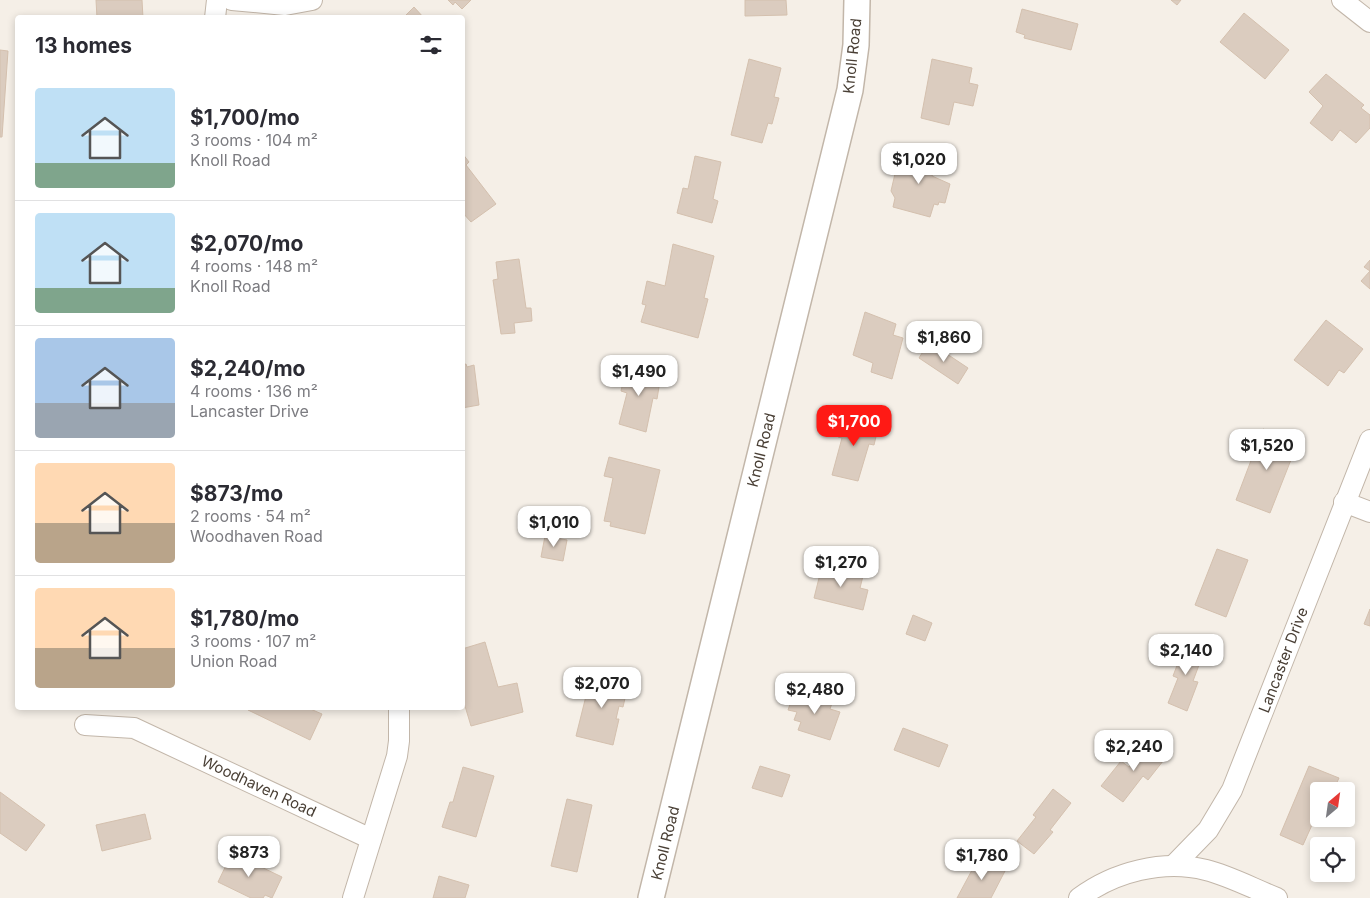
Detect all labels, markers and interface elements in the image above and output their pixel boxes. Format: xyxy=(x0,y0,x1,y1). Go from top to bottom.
street label: Knoll Road xyxy=(839,17,865,95)
icon: filters xyxy=(417,31,445,59)
text: 13 homes xyxy=(35,33,132,58)
text: $1,700/mo xyxy=(190,105,300,130)
icon: home xyxy=(75,108,135,168)
text: 3 rooms · 104 m² xyxy=(190,130,318,150)
pin: $1,020 xyxy=(878,142,960,185)
text: $1,020 xyxy=(892,149,946,169)
text: Knoll Road xyxy=(190,150,271,170)
text: $2,070/mo xyxy=(190,231,303,256)
icon: home xyxy=(75,233,135,293)
text: 4 rooms · 148 m² xyxy=(190,256,318,276)
text: Knoll Road xyxy=(190,276,271,296)
pin: $1,860 xyxy=(903,320,985,363)
text: $1,860 xyxy=(917,327,971,347)
pin: $1,490 xyxy=(598,354,680,397)
text: $2,240/mo xyxy=(190,356,305,381)
icon: home xyxy=(75,358,135,418)
text: $1,490 xyxy=(612,361,666,381)
text: 4 rooms · 136 m² xyxy=(190,381,318,401)
text: Lancaster Drive xyxy=(190,401,309,421)
pin: $1,700 xyxy=(813,404,895,447)
street label: Knoll Road xyxy=(743,411,779,489)
text: $1,700 xyxy=(828,411,880,431)
pin: $1,520 xyxy=(1226,428,1308,471)
text: $1,520 xyxy=(1240,435,1294,455)
text: $873/mo xyxy=(190,481,283,506)
icon: home xyxy=(75,483,135,543)
text: 2 rooms · 54 m² xyxy=(190,506,311,526)
pin: $1,010 xyxy=(513,506,595,548)
text: $1,010 xyxy=(529,512,579,532)
text: Woodhaven Road xyxy=(190,526,323,546)
pin: $1,270 xyxy=(800,546,882,588)
text: $1,270 xyxy=(815,552,867,572)
street label: Lancaster Drive xyxy=(1254,605,1312,715)
text: $1,780/mo xyxy=(190,606,299,631)
icon: home xyxy=(75,608,135,668)
text: 3 rooms · 107 m² xyxy=(190,631,316,651)
pin: $2,140 xyxy=(1145,634,1227,676)
text: $2,140 xyxy=(1160,640,1212,660)
text: Union Road xyxy=(190,651,277,671)
pin: $2,070 xyxy=(561,666,643,709)
pin: $2,480 xyxy=(774,672,856,715)
text: $2,070 xyxy=(574,673,630,693)
text: $2,480 xyxy=(786,679,844,699)
pin: $2,240 xyxy=(1093,730,1175,772)
text: $2,240 xyxy=(1105,736,1163,756)
street label: Woodhaven Road xyxy=(199,751,319,821)
north arrow xyxy=(1310,782,1355,828)
map controls xyxy=(1310,782,1355,882)
street label: Knoll Road xyxy=(647,804,683,882)
pin: $873 xyxy=(219,836,279,878)
button: locate xyxy=(1310,837,1355,882)
pin: $1,780 xyxy=(941,838,1023,881)
text: $873 xyxy=(229,842,269,862)
text: $1,780 xyxy=(956,845,1008,865)

